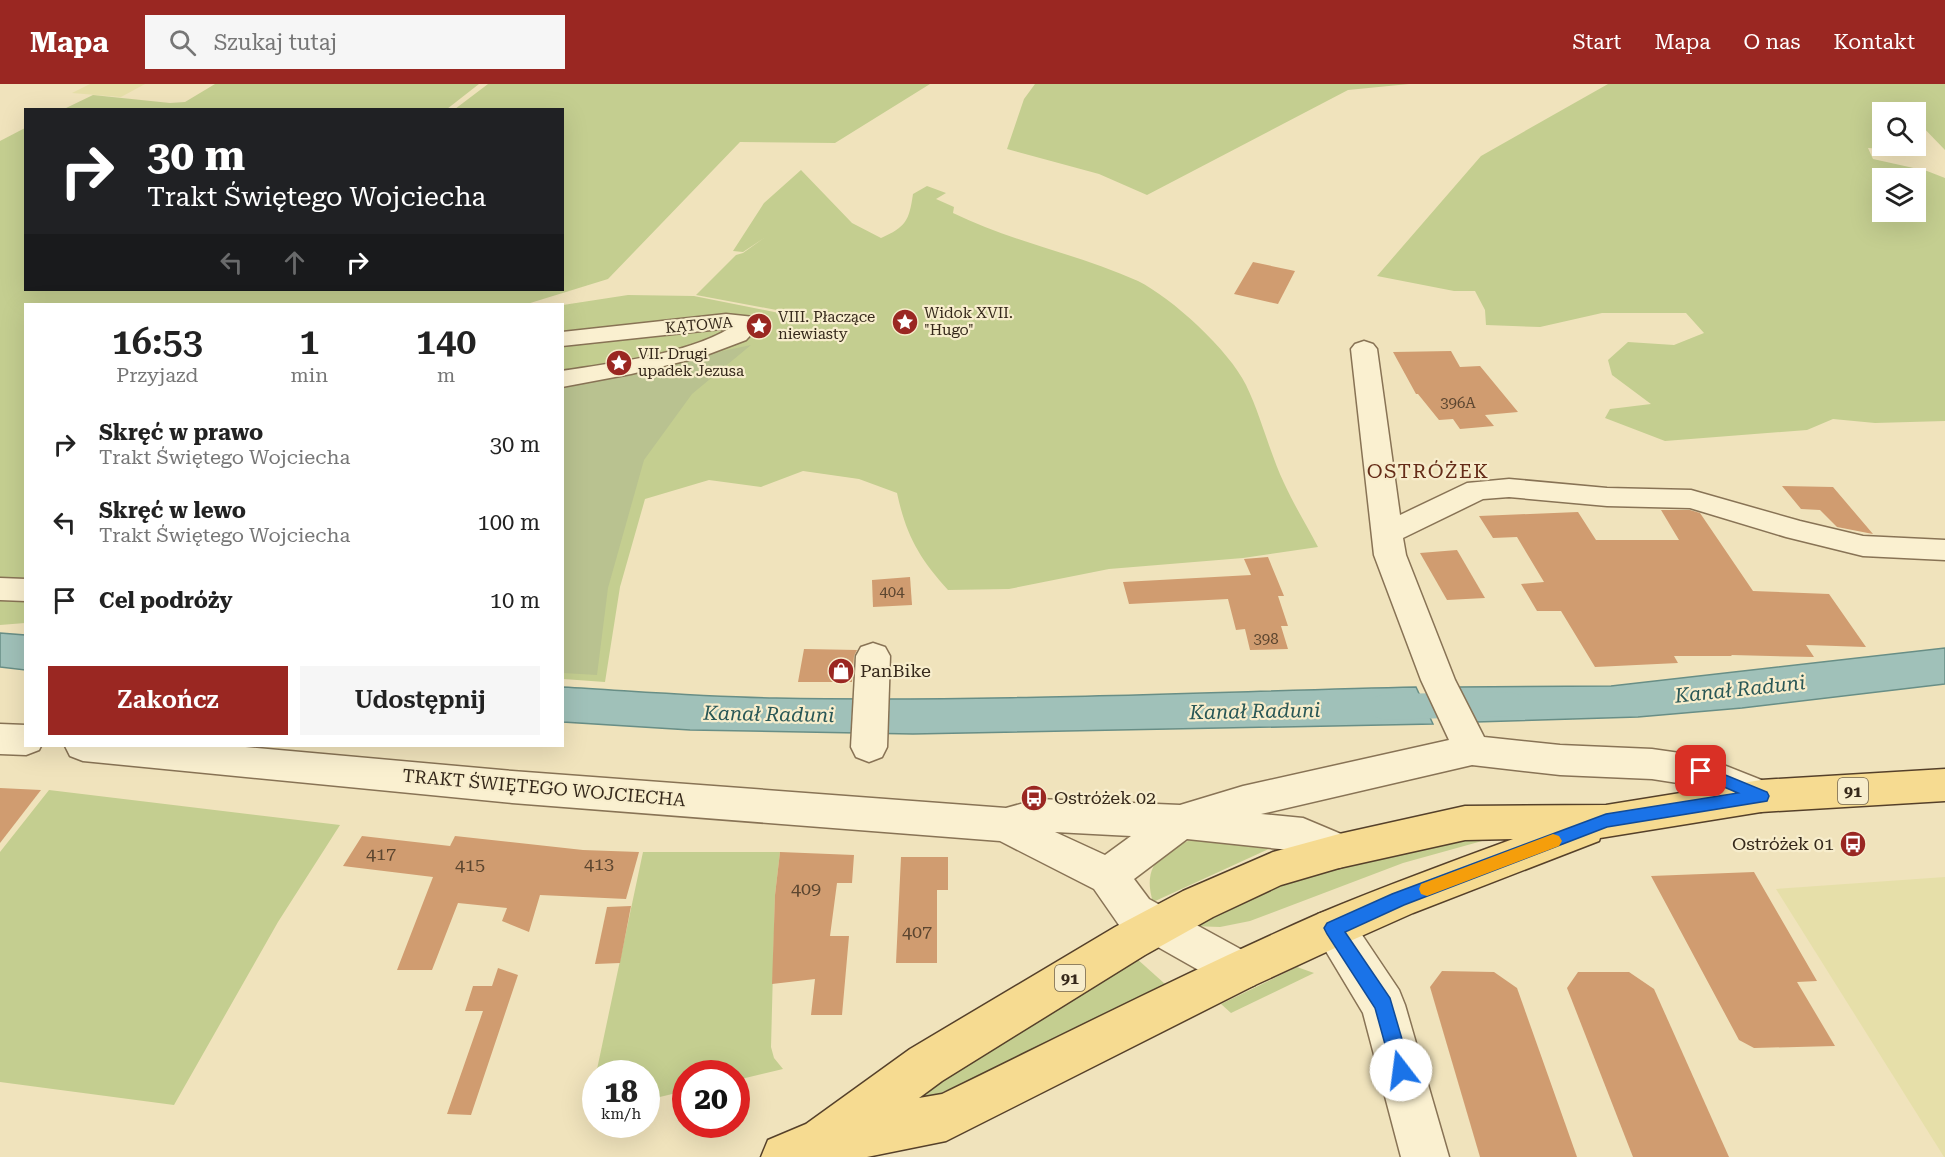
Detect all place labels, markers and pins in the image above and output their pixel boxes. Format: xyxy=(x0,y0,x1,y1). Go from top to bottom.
place label: Widok XVII. "Hugo" xyxy=(924,304,1013,339)
place icon: Widok XVII. "Hugo" xyxy=(890,307,920,337)
place label: VIII. Płaczące niewiasty xyxy=(778,308,875,343)
place icon: VIII. Płaczące niewiasty xyxy=(744,311,774,341)
place label: VII. Drugi upadek Jezusa xyxy=(638,345,744,380)
place icon: VII. Drugi upadek Jezusa xyxy=(604,348,634,378)
shop icon: PanBike xyxy=(826,656,856,686)
place label: PanBike xyxy=(860,660,931,681)
pin xyxy=(1675,745,1726,796)
bus stop icon: Ostróżek 02 xyxy=(1019,783,1049,813)
place label: Ostróżek 02 xyxy=(1054,787,1156,808)
bus stop icon: Ostróżek 01 xyxy=(1838,829,1868,859)
place label: Ostróżek 01 xyxy=(1732,833,1834,854)

